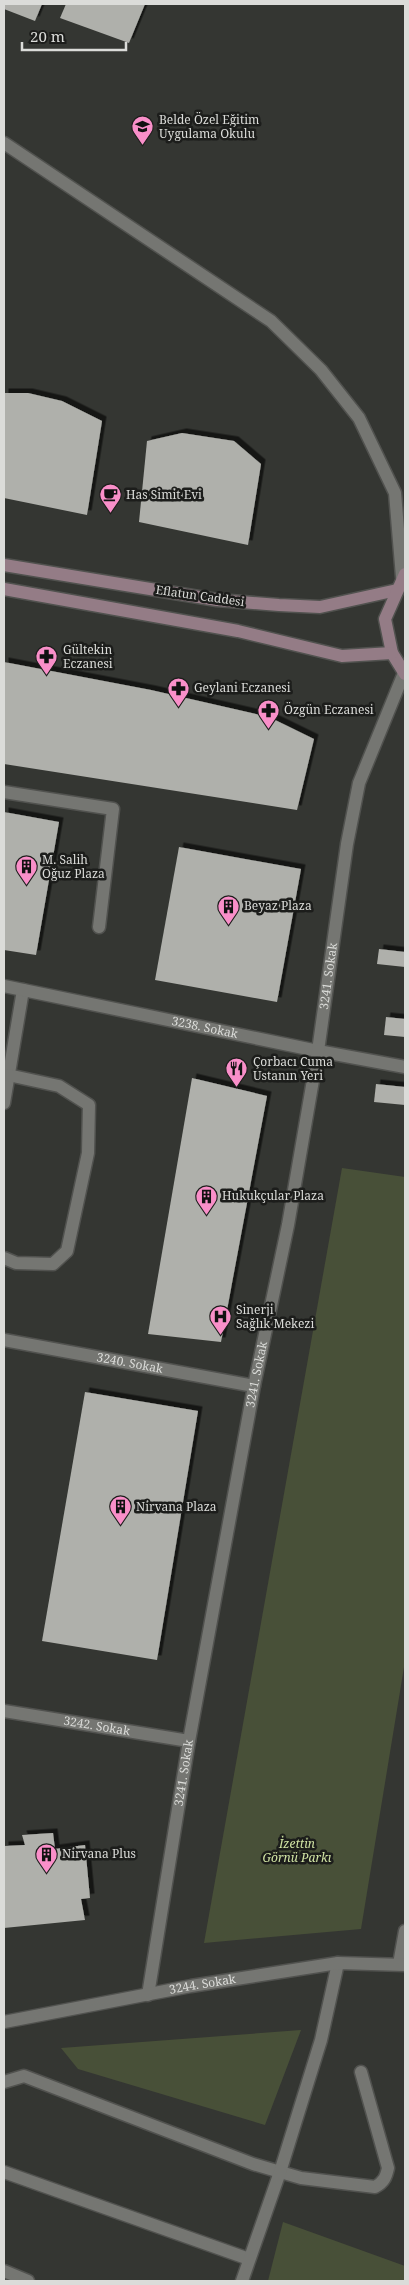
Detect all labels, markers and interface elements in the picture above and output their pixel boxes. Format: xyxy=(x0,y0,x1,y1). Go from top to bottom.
scale bar xyxy=(22,20,126,52)
text: 20 m xyxy=(30,26,65,46)
place label: Belde Özel Eğitim Uygulama Okulu xyxy=(159,111,259,142)
school or university icon: Belde Özel Eğitim Uygulama Okulu xyxy=(131,115,155,146)
cafe icon: Has Simit Evi xyxy=(98,483,122,514)
place label: Has Simit Evi xyxy=(126,486,202,503)
street label: Eflatun Caddesi xyxy=(155,581,246,610)
place label: Gültekin Eczanesi xyxy=(63,641,113,672)
pharmacy icon: Gültekin Eczanesi xyxy=(35,645,59,676)
pharmacy icon: Geylani Eczanesi xyxy=(166,676,190,707)
place label: Geylani Eczanesi xyxy=(194,679,291,696)
pharmacy icon: Özgün Eczanesi xyxy=(256,698,280,729)
place label: Özgün Eczanesi xyxy=(284,701,374,718)
place label: M. Salih Oğuz Plaza xyxy=(42,851,105,882)
building icon: M. Salih Oğuz Plaza xyxy=(14,855,38,886)
building icon: Beyaz Plaza xyxy=(216,894,240,925)
place label: Beyaz Plaza xyxy=(244,897,312,914)
street label: 3241. Sokak xyxy=(315,941,341,1010)
street label: 3238. Sokak xyxy=(170,1012,240,1042)
place label: Çorbacı Cuma Ustanın Yeri xyxy=(253,1053,333,1084)
restaurant icon: Çorbacı Cuma Ustanın Yeri xyxy=(225,1057,249,1088)
building icon: Hukukçular Plaza xyxy=(194,1184,218,1215)
place label: Hukukçular Plaza xyxy=(222,1187,324,1204)
place label: Sinerji Sağlık Mekezi xyxy=(236,1301,314,1332)
hospital icon: Sinerji Sağlık Mekezi xyxy=(208,1305,232,1336)
street label: 3241. Sokak xyxy=(241,1339,271,1409)
street label: 3240. Sokak xyxy=(95,1348,166,1377)
building icon: Nirvana Plaza xyxy=(108,1495,132,1526)
place label: Nirvana Plaza xyxy=(136,1498,217,1515)
street label: 3242. Sokak xyxy=(62,1712,132,1739)
street label: 3241. Sokak xyxy=(170,1737,197,1807)
park label: İzettin Görnü Parkı xyxy=(262,1835,332,1866)
building icon: Nirvana Plus xyxy=(34,1842,58,1873)
place label: Nirvana Plus xyxy=(62,1845,136,1862)
street label: 3244. Sokak xyxy=(168,1970,238,1998)

